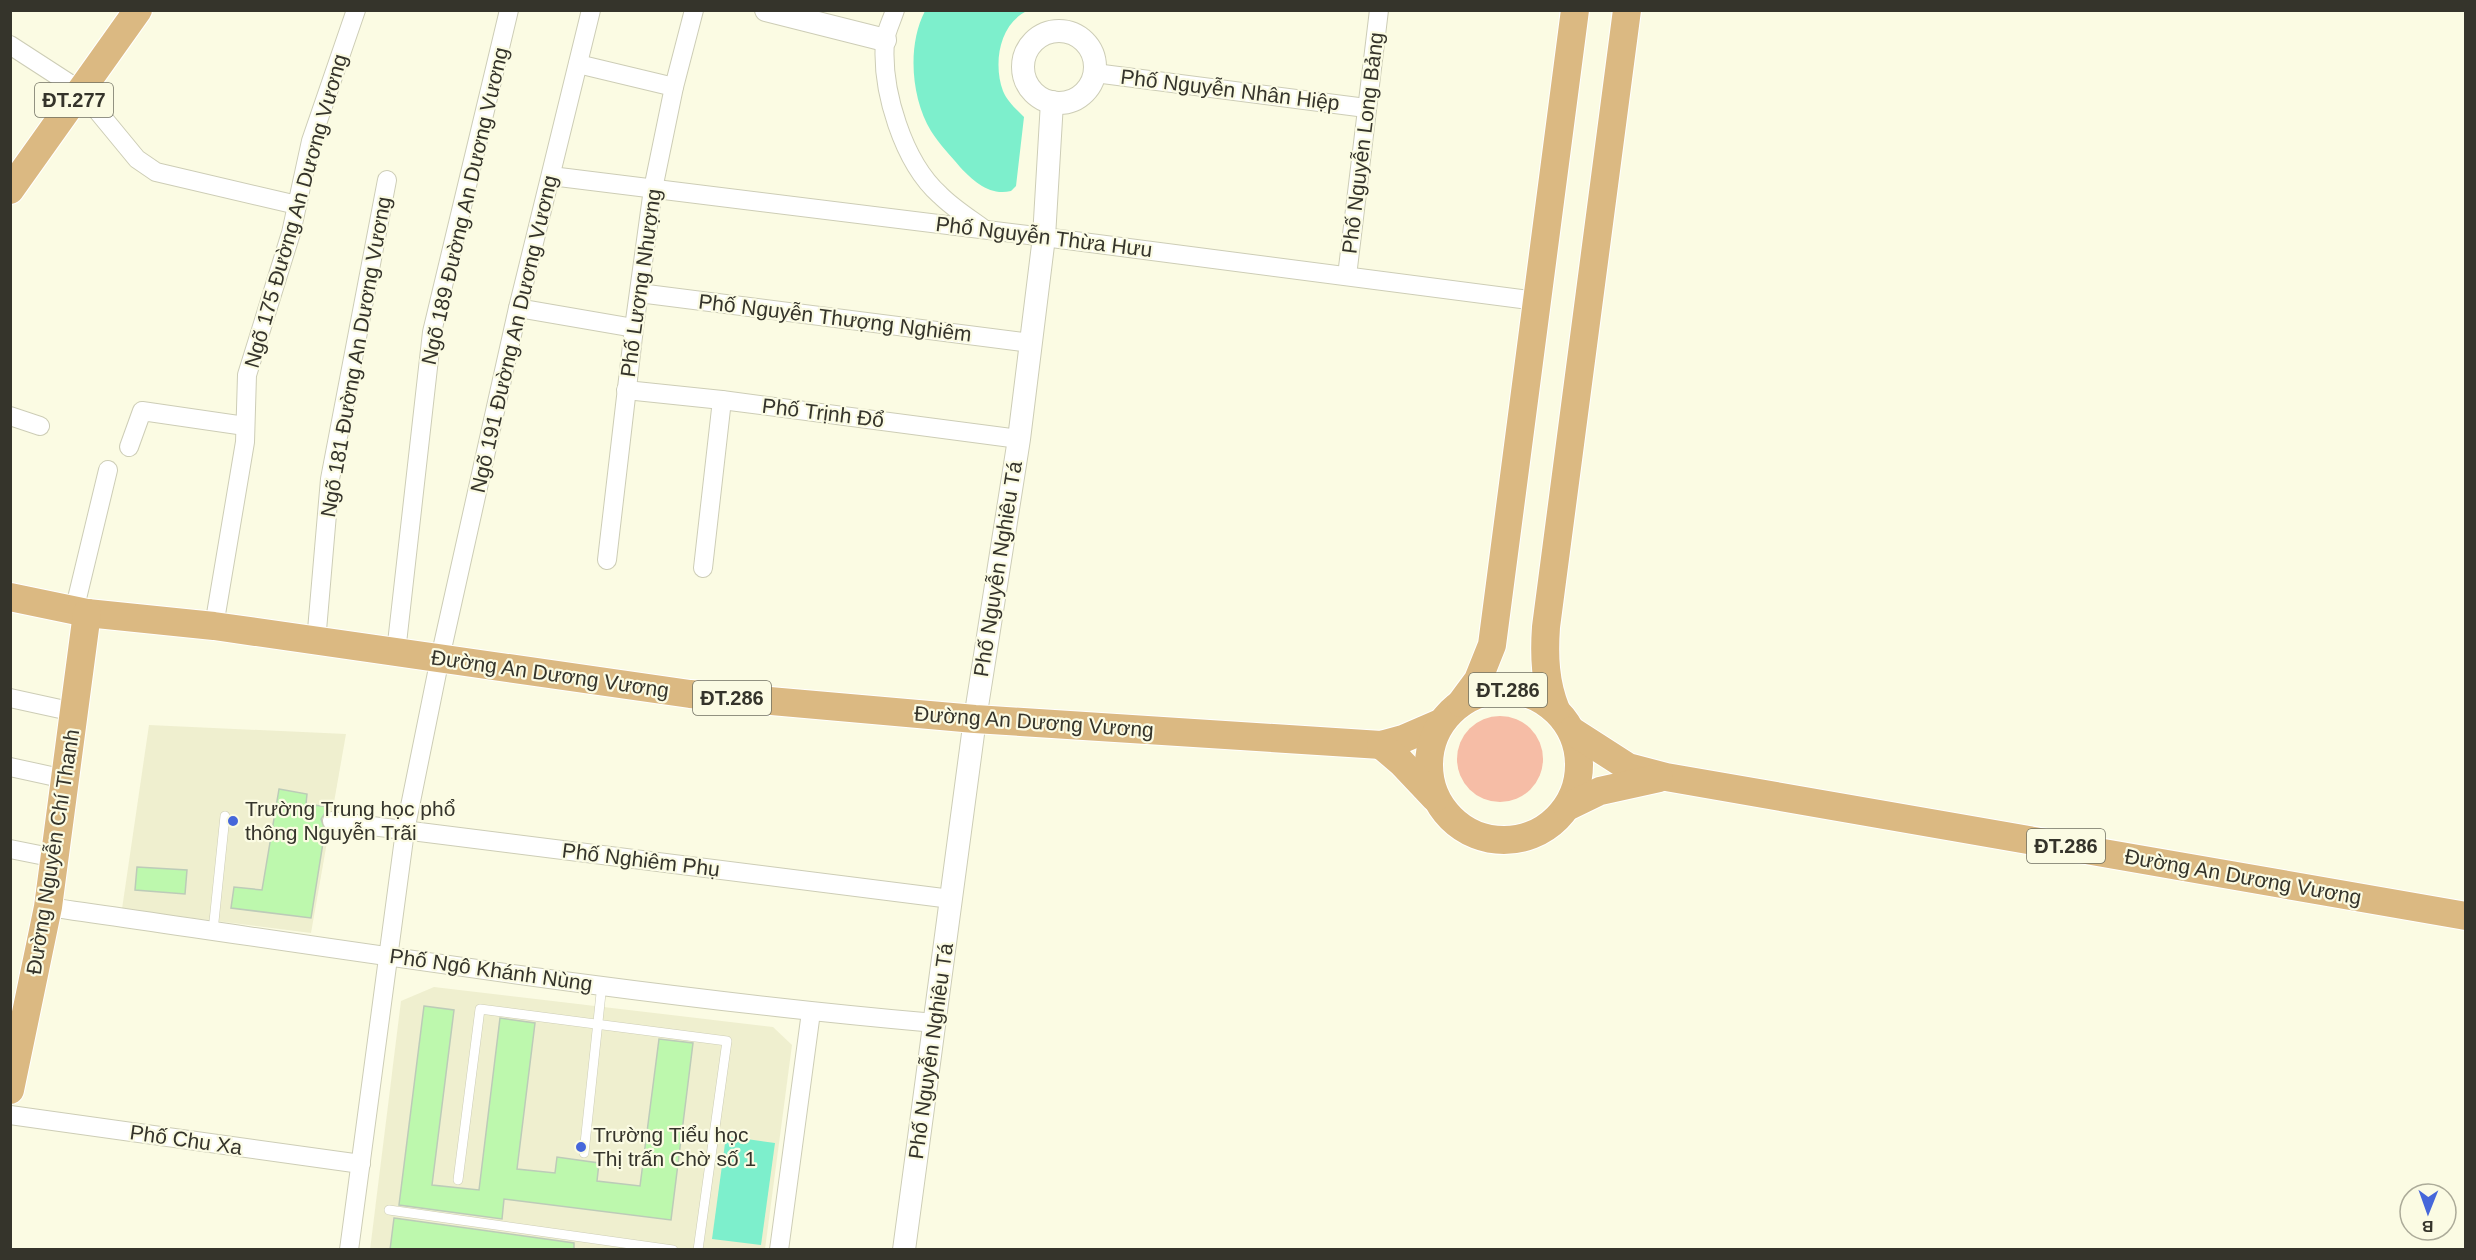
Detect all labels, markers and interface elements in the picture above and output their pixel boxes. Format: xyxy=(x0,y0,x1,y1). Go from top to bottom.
street label: Phố Nguyễn Long Bảng xyxy=(1338,31,1388,255)
street label: Ngõ 189 Đường An Dương Vương xyxy=(417,45,512,367)
street label: Ngõ 175 Đường An Dương Vương xyxy=(240,51,351,370)
street label: Phố Nguyễn Nhân Hiệp xyxy=(1119,65,1341,114)
road number: ĐT.277 xyxy=(35,83,113,117)
street label: Ngõ 191 Đường An Dương Vương xyxy=(466,173,561,495)
street label: Phố Lương Nhượng xyxy=(616,187,665,379)
street label: Ngõ 181 Đường An Dương Vương xyxy=(316,195,395,519)
street label: Phố Nguyễn Thừa Hưu xyxy=(934,212,1154,261)
street label: Phố Nguyễn Thượng Nghiêm xyxy=(697,289,973,346)
street label: Phố Trịnh Đổ xyxy=(761,394,885,431)
street label: Phố Nguyễn Nghiêu Tá xyxy=(969,459,1026,678)
street label: Đường An Dương Vương xyxy=(430,645,670,702)
road number: ĐT.286 xyxy=(1469,673,1547,707)
road number: ĐT.286 xyxy=(693,681,771,715)
street label: Đường An Dương Vương xyxy=(914,702,1155,741)
street label: Đường Nguyễn Chí Thanh xyxy=(22,728,83,976)
place label: Trường Trung học phổ thông Nguyễn Trãi xyxy=(245,797,455,844)
marker: Trường Trung học phổ thông Nguyễn Trãi xyxy=(226,814,240,828)
road number: ĐT.286 xyxy=(2027,829,2105,863)
street label: Phố Nghiêm Phụ xyxy=(561,838,721,881)
street label: Đường An Dương Vương xyxy=(2123,844,2363,909)
street label: Phố Nguyễn Nghiêu Tá xyxy=(904,941,957,1160)
street label: Phố Ngô Khánh Nùng xyxy=(388,944,594,995)
street label: Phố Chu Xa xyxy=(128,1120,244,1159)
place label: Trường Tiểu học Thị trấn Chờ số 1 xyxy=(593,1123,756,1170)
marker: Trường Tiểu học Thị trấn Chờ số 1 xyxy=(574,1140,588,1154)
north arrow xyxy=(2398,1182,2458,1242)
text: B xyxy=(2422,1218,2434,1235)

